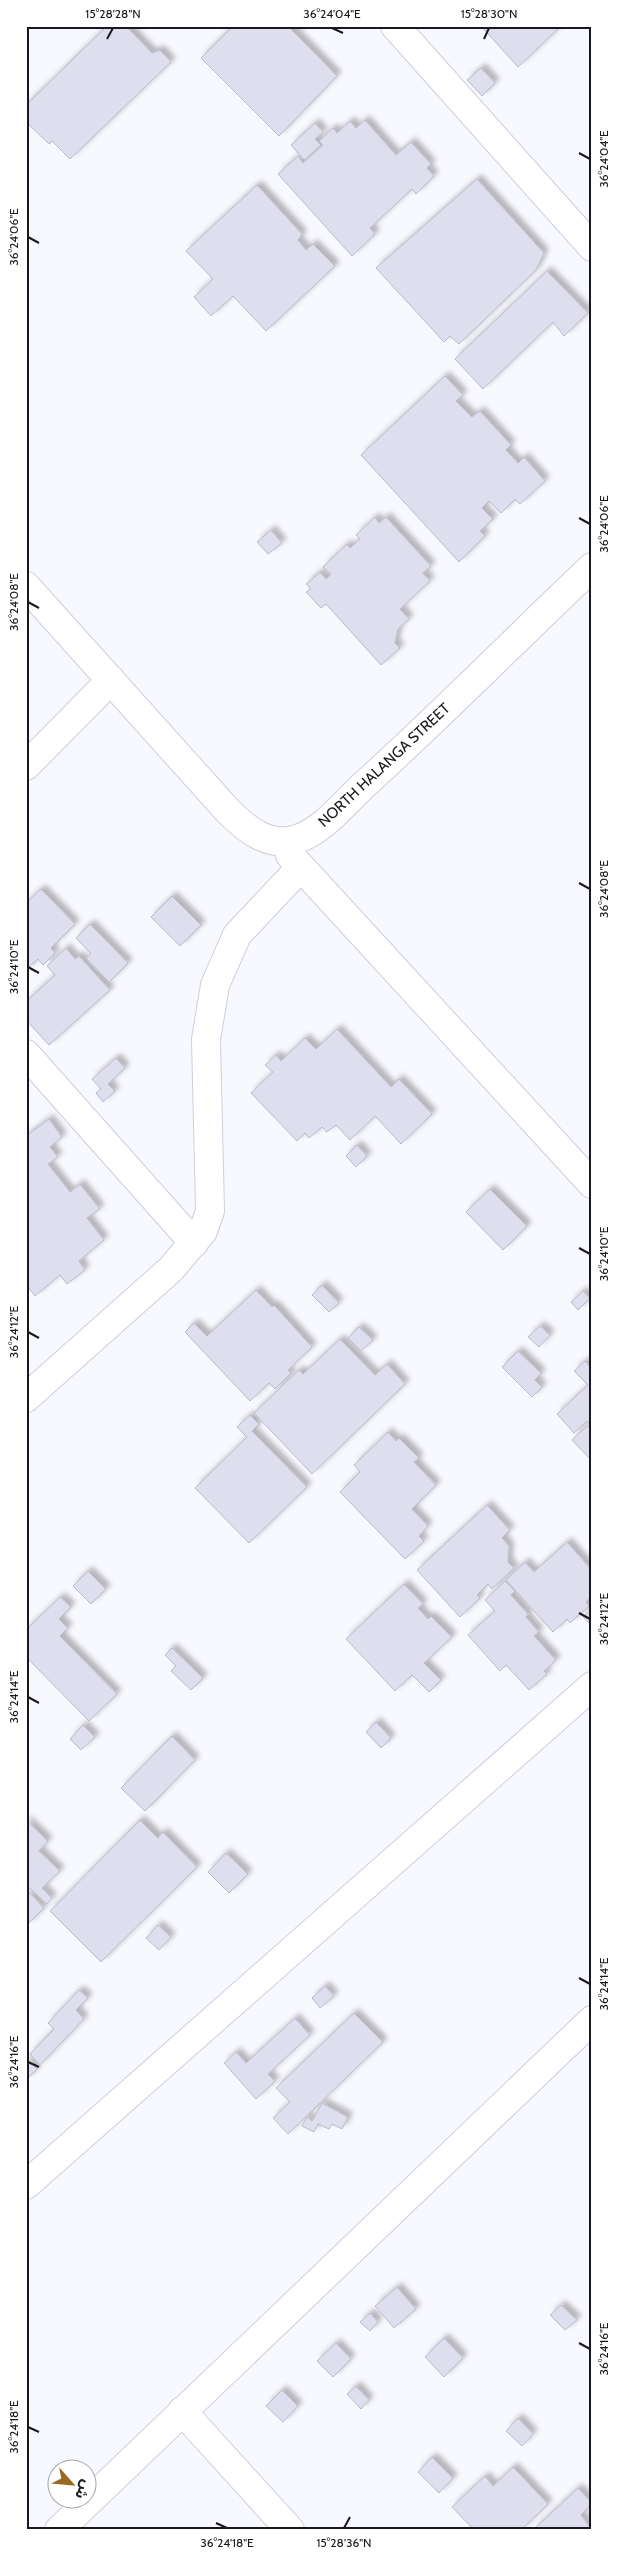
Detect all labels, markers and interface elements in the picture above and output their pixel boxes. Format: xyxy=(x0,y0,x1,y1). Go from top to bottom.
text: 15°28'28"N xyxy=(85,6,141,21)
text: 36°24'04"E xyxy=(303,6,361,21)
text: 15°28'30"N xyxy=(461,6,517,21)
text: 36°24'04"E xyxy=(596,130,611,188)
text: 36°24'06"E xyxy=(6,208,21,266)
text: 36°24'06"E xyxy=(596,495,611,553)
text: 36°24'08"E xyxy=(6,573,21,631)
street label: NORTH HALANGA STREET xyxy=(315,699,453,831)
text: 36°24'08"E xyxy=(596,860,611,918)
text: 36°24'10"E xyxy=(6,939,21,994)
text: 36°24'10"E xyxy=(596,1226,611,1281)
text: 36°24'12"E xyxy=(6,1305,21,1358)
text: 36°24'12"E xyxy=(596,1592,611,1645)
text: 36°24'14"E xyxy=(6,1670,21,1724)
text: 36°24'14"E xyxy=(596,1957,611,2011)
text: 36°24'16"E xyxy=(6,2035,21,2089)
text: 36°24'16"E xyxy=(596,2322,611,2376)
text: 36°24'18"E xyxy=(6,2400,21,2454)
north arrow xyxy=(48,2458,98,2508)
text: ش xyxy=(71,2477,96,2503)
text: 36°24'18"E xyxy=(200,2535,254,2550)
text: 15°28'36"N xyxy=(316,2535,372,2550)

